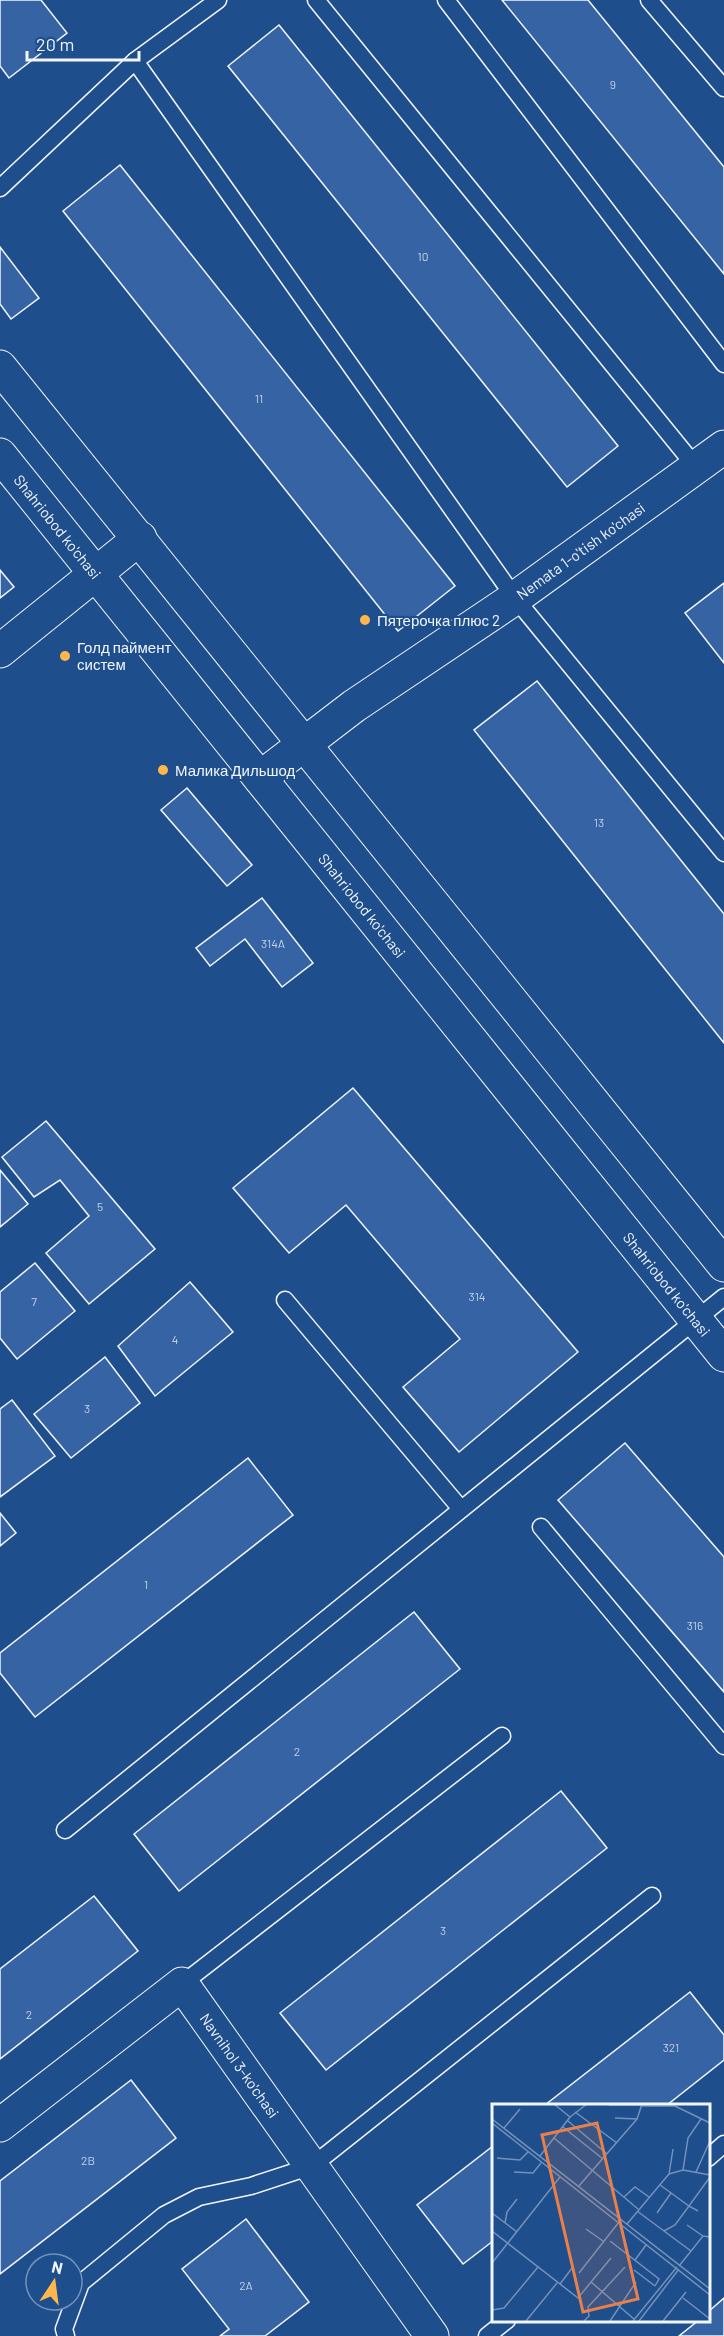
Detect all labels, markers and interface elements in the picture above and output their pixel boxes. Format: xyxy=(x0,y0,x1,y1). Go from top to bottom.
scale bar xyxy=(27,24,140,62)
text: 20 m xyxy=(36,33,74,55)
house number: 9 xyxy=(610,77,616,91)
house number: 10 xyxy=(418,249,428,263)
house number: 11 xyxy=(255,391,263,405)
street label: Shahriobod ko'chasi xyxy=(10,471,105,582)
street label: Nemata 1-o'tish ko'chasi xyxy=(513,498,648,603)
place label: Пятерочка плюс 2 xyxy=(377,611,500,629)
marker: Пятерочка плюс 2 xyxy=(358,613,372,627)
place label: Голд паймент систем xyxy=(77,638,171,673)
marker: Голд паймент систем xyxy=(58,649,72,663)
place label: Малика Дильшод xyxy=(175,761,296,779)
marker: Малика Дильшод xyxy=(156,763,170,777)
house number: 13 xyxy=(594,815,604,829)
street label: Shahriobod ko'chasi xyxy=(315,850,410,961)
house number: 314A xyxy=(261,936,285,950)
house number: 5 xyxy=(97,1199,103,1213)
street label: Shahriobod ko'chasi xyxy=(620,1228,714,1340)
house number: 314 xyxy=(469,1289,485,1303)
house number: 7 xyxy=(31,1294,37,1308)
house number: 4 xyxy=(172,1332,178,1346)
house number: 3 xyxy=(84,1401,90,1415)
house number: 1 xyxy=(144,1577,148,1591)
house number: 316 xyxy=(687,1618,703,1632)
house number: 2 xyxy=(294,1744,300,1758)
house number: 3 xyxy=(440,1923,446,1937)
house number: 2 xyxy=(26,2007,32,2021)
street label: Navnihol 3-ko'chasi xyxy=(196,2010,283,2121)
house number: 321 xyxy=(663,2040,679,2054)
inset map xyxy=(492,2104,709,2321)
house number: 2B xyxy=(81,2153,95,2167)
north arrow xyxy=(24,2252,84,2312)
text: N xyxy=(50,2256,65,2277)
house number: 2A xyxy=(239,2278,253,2292)

